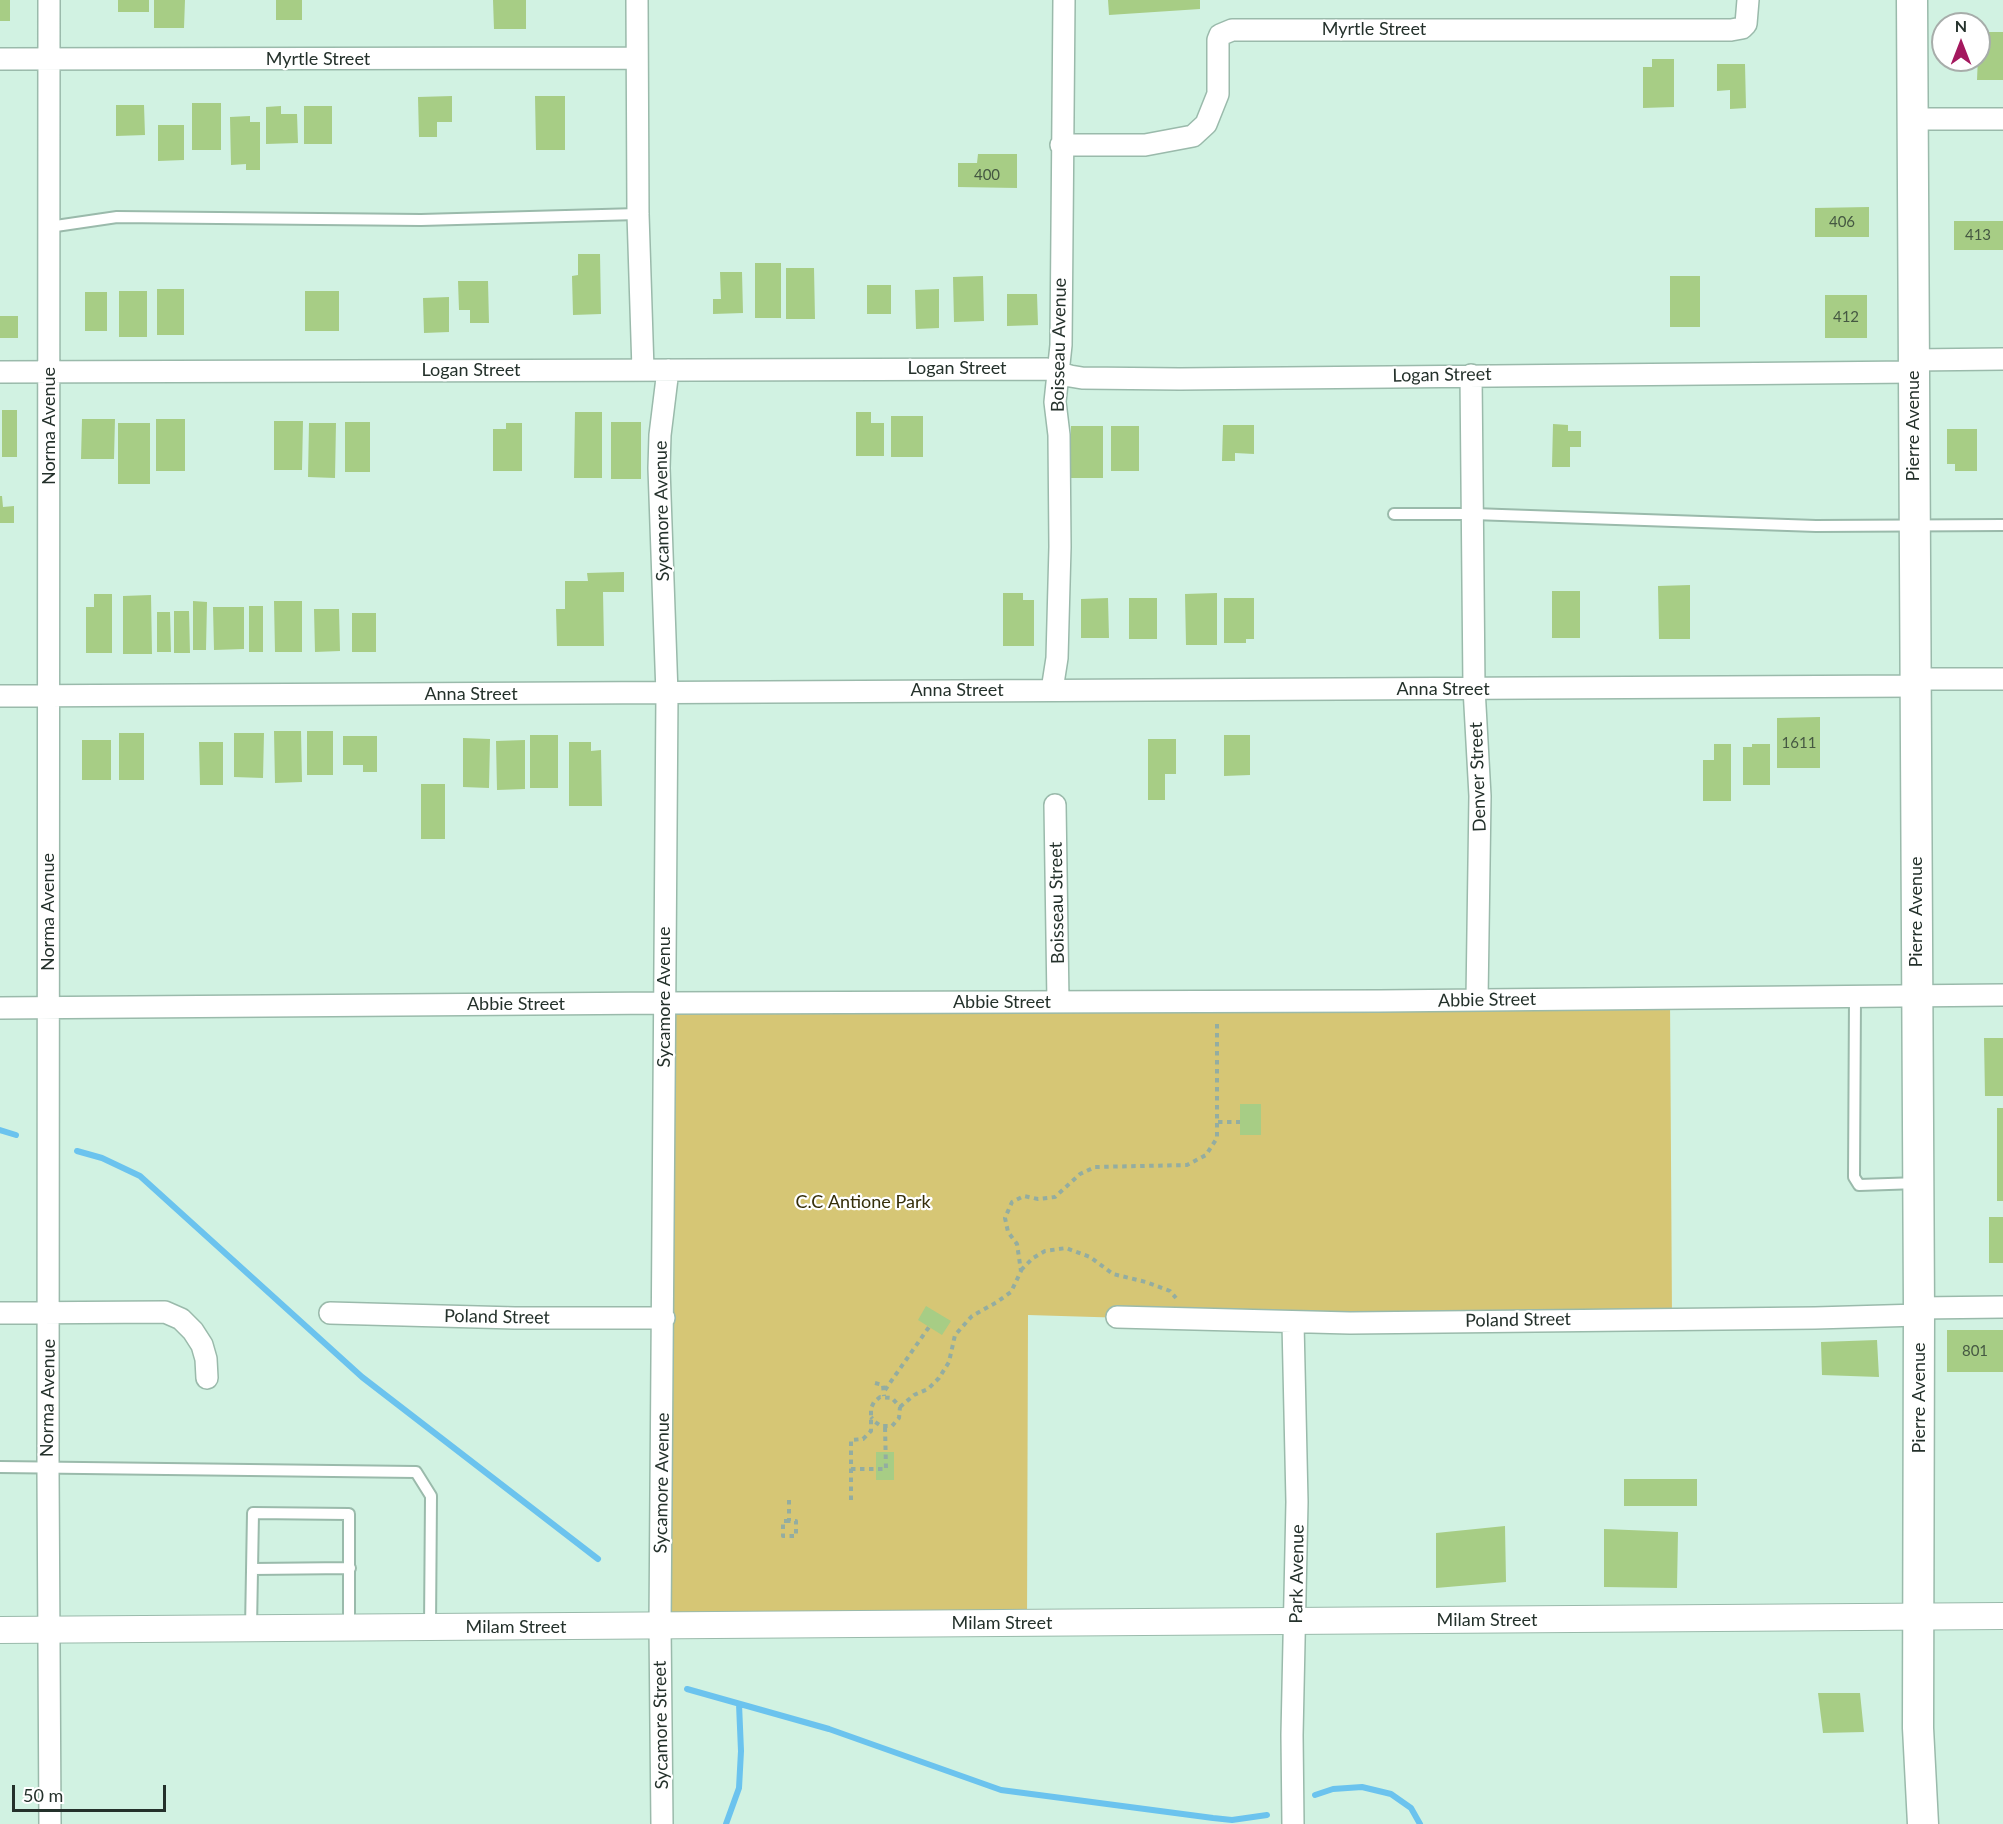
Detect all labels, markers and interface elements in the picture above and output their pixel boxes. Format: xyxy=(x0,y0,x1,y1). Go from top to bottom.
north arrow xyxy=(1931,12,1991,72)
text: N xyxy=(1955,16,1967,35)
street label: Myrtle Street xyxy=(1322,18,1426,40)
street label: Myrtle Street xyxy=(266,48,370,70)
house number: 400 xyxy=(974,166,1000,184)
house number: 406 xyxy=(1829,213,1855,231)
house number: 413 xyxy=(1965,226,1991,244)
street label: Boisseau Avenue xyxy=(1047,278,1071,412)
house number: 412 xyxy=(1833,308,1859,326)
street label: Logan Street xyxy=(907,357,1007,379)
street label: Logan Street xyxy=(421,359,521,381)
street label: Logan Street xyxy=(1392,363,1492,387)
street label: Norma Avenue xyxy=(38,367,60,485)
street label: Pierre Avenue xyxy=(1902,370,1924,482)
street label: Sycamore Avenue xyxy=(650,440,674,582)
street label: Anna Street xyxy=(1396,678,1490,700)
street label: Anna Street xyxy=(910,679,1004,701)
street label: Anna Street xyxy=(424,683,518,705)
street label: Denver Street xyxy=(1465,722,1491,832)
house number: 1611 xyxy=(1782,734,1816,752)
street label: Boisseau Street xyxy=(1045,842,1069,964)
street label: Norma Avenue xyxy=(37,853,59,971)
street label: Pierre Avenue xyxy=(1905,856,1927,968)
street label: Sycamore Avenue xyxy=(653,927,675,1067)
street label: Abbie Street xyxy=(1438,988,1536,1012)
street label: Abbie Street xyxy=(953,991,1051,1013)
street label: Abbie Street xyxy=(467,993,565,1015)
park label: C.C Antione Park xyxy=(795,1191,931,1213)
street label: Poland Street xyxy=(444,1305,550,1329)
street label: Poland Street xyxy=(1465,1308,1571,1332)
street label: Norma Avenue xyxy=(36,1339,60,1457)
street label: Pierre Avenue xyxy=(1908,1342,1930,1454)
house number: 801 xyxy=(1962,1342,1988,1360)
street label: Sycamore Avenue xyxy=(650,1412,674,1554)
street label: Park Avenue xyxy=(1285,1524,1309,1624)
street label: Milam Street xyxy=(1437,1609,1537,1631)
street label: Milam Street xyxy=(952,1612,1052,1634)
street label: Milam Street xyxy=(466,1616,566,1638)
street label: Sycamore Street xyxy=(649,1661,673,1789)
scale bar xyxy=(15,1773,170,1811)
text: 50 m xyxy=(23,1784,63,1806)

